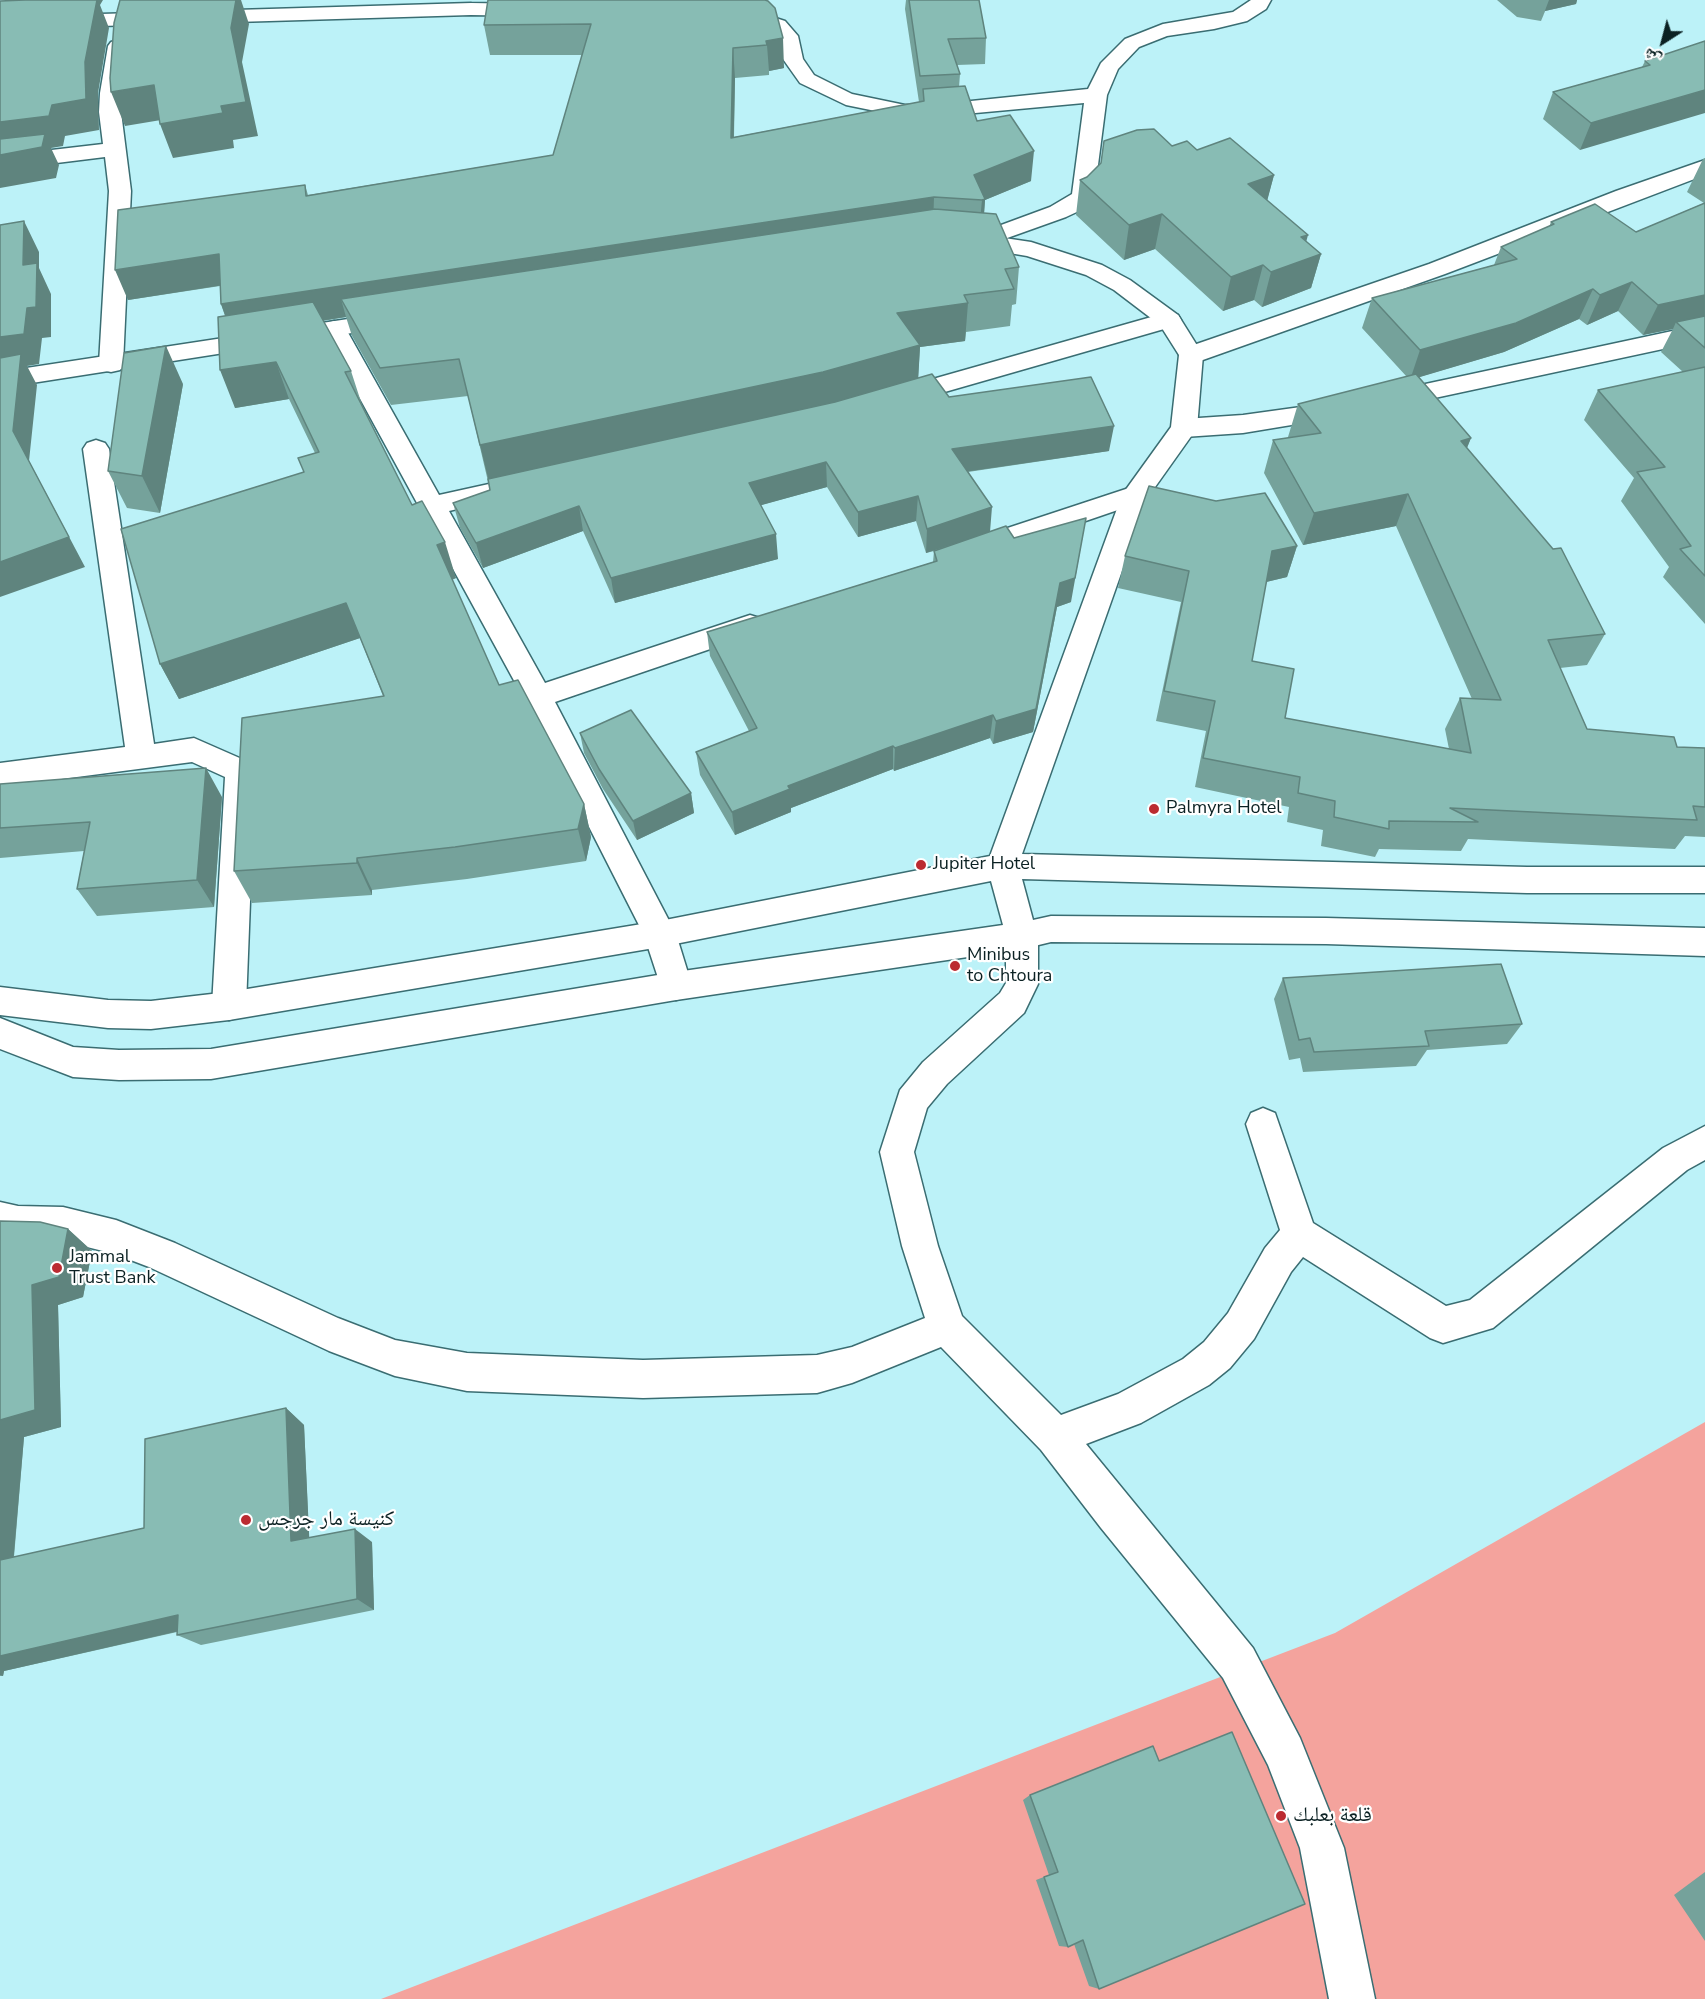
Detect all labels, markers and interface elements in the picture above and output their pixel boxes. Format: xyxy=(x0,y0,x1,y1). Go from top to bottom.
north arrow xyxy=(1633,12,1693,72)
text: ش xyxy=(1639,43,1666,70)
place label: Palmyra Hotel xyxy=(1166,798,1282,820)
marker: Palmyra Hotel xyxy=(1147,802,1161,816)
place label: Jupiter Hotel xyxy=(933,854,1035,876)
marker: Jupiter Hotel xyxy=(914,858,928,872)
place label: Minibus to Chtoura xyxy=(967,945,1052,988)
marker: Minibus to Chtoura xyxy=(948,959,962,973)
place label: Jammal Trust Bank xyxy=(69,1247,155,1290)
marker: Jammal Trust Bank xyxy=(50,1261,64,1275)
place label: كنيسة مار جرجس xyxy=(258,1507,394,1533)
marker: كنيسة مار جرجس xyxy=(239,1513,253,1527)
place label: قلعة بعلبك xyxy=(1293,1803,1372,1829)
marker: قلعة بعلبك xyxy=(1274,1809,1288,1823)

